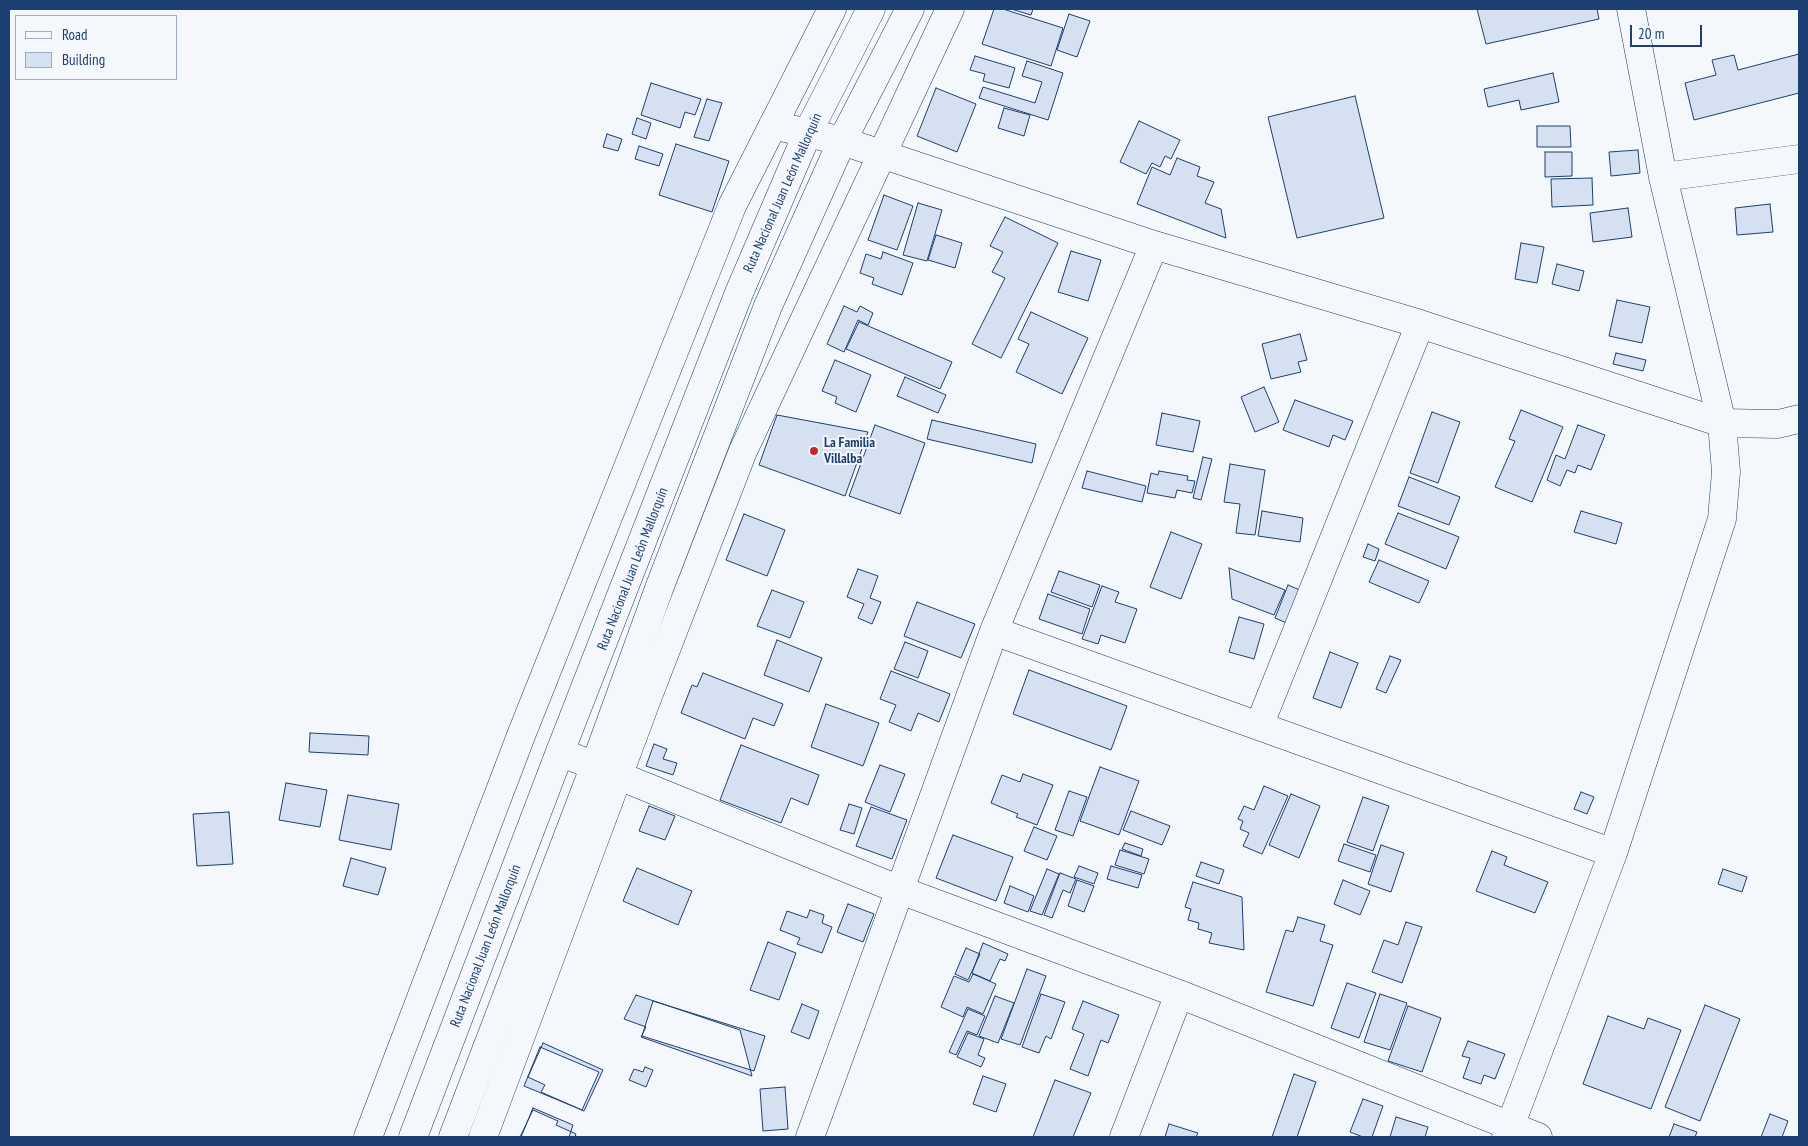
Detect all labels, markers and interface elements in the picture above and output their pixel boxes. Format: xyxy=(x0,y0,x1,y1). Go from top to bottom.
legend xyxy=(15,15,178,80)
scale bar xyxy=(1633,15,1706,47)
text: 20 m xyxy=(1638,24,1664,43)
text: Road xyxy=(62,25,88,44)
text: Building xyxy=(62,50,105,69)
street label: Ruta Nacional Juan León Mallorquín xyxy=(740,111,826,275)
place label: La Familia Villalba xyxy=(824,435,875,468)
marker: La Familia Villalba xyxy=(808,445,820,457)
street label: Ruta Nacional Juan León Mallorquín xyxy=(594,485,672,653)
street label: Ruta Nacional Juan León Mallorquín xyxy=(447,862,525,1030)

